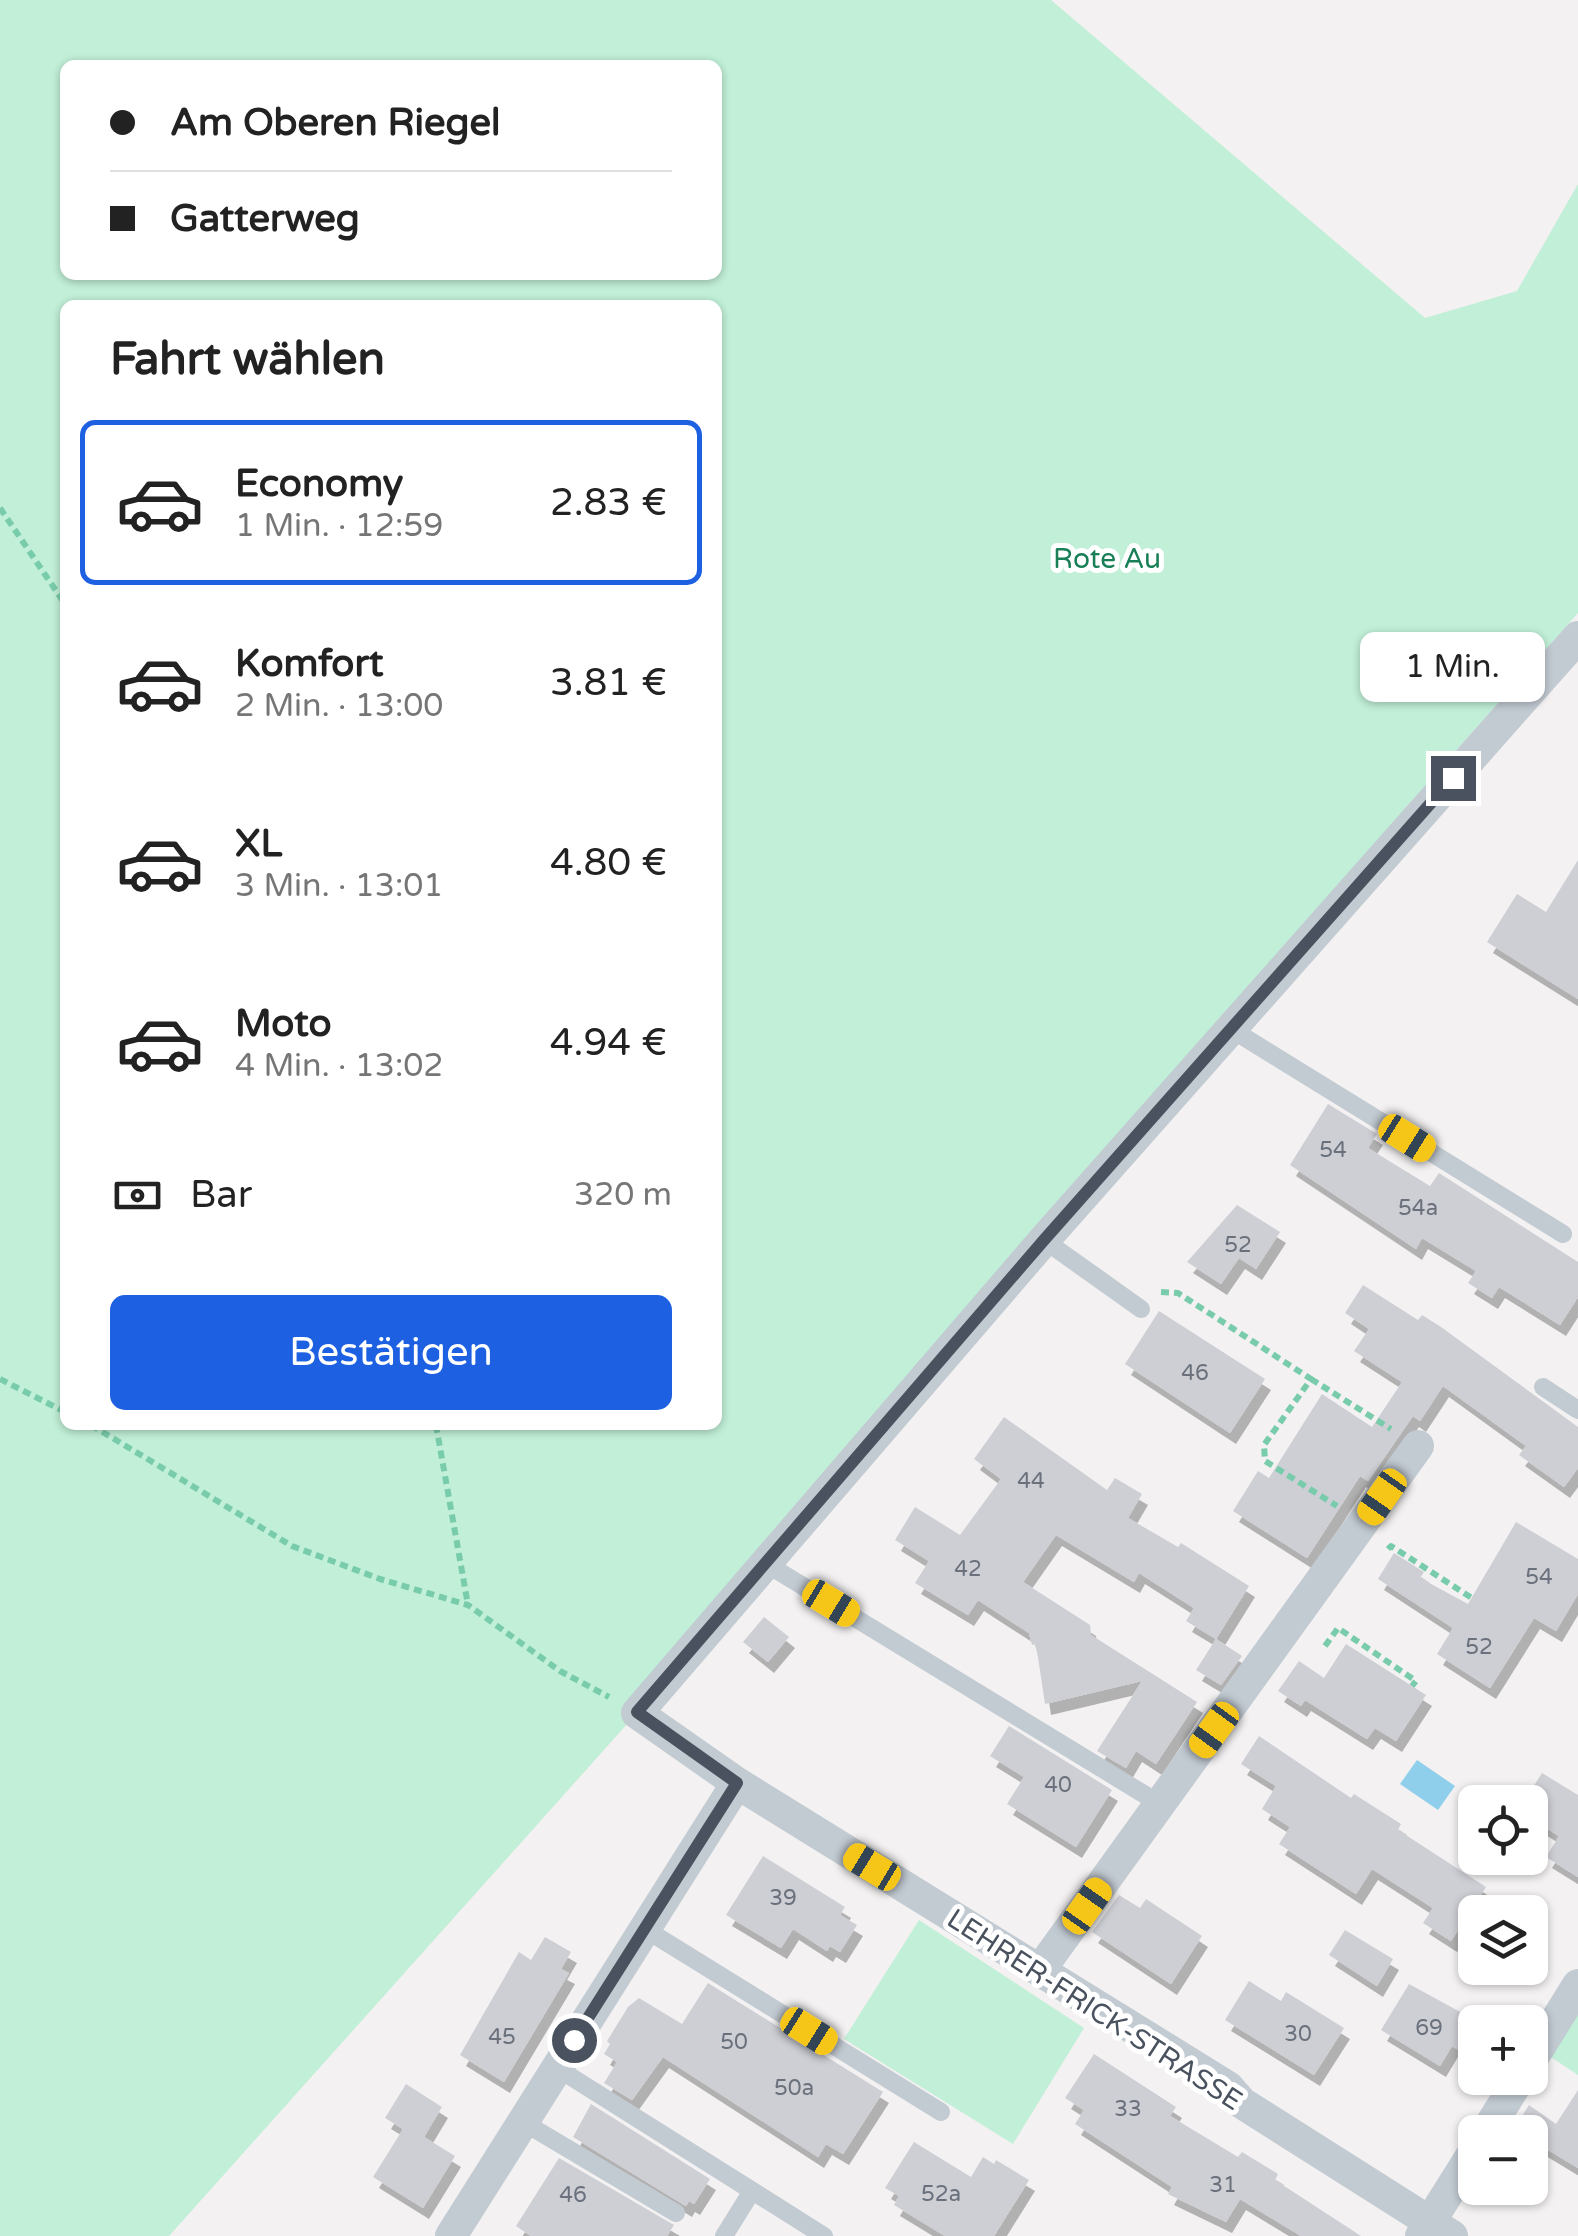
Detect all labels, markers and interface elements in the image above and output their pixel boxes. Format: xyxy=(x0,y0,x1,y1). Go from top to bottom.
text: Am Oberen Riegel xyxy=(170,100,500,146)
text: Gatterweg xyxy=(170,196,360,242)
text: Fahrt wählen xyxy=(110,333,385,387)
icon: car xyxy=(115,458,205,548)
text: Economy xyxy=(235,461,403,507)
text: 2.83 € xyxy=(550,480,667,526)
text: 1 Min. · 12:59 xyxy=(235,507,443,545)
park label: Rote Au xyxy=(1053,542,1161,576)
callout: 1 Min. xyxy=(1360,633,1546,703)
icon: car xyxy=(115,638,205,728)
text: Komfort xyxy=(235,641,384,687)
text: 1 Min. xyxy=(1405,648,1500,686)
text: 3.81 € xyxy=(550,660,667,706)
text: 2 Min. · 13:00 xyxy=(235,687,443,725)
route end xyxy=(1431,756,1476,801)
icon: car xyxy=(115,818,205,908)
text: XL xyxy=(235,821,282,867)
text: 4.80 € xyxy=(550,840,667,886)
text: 3 Min. · 13:01 xyxy=(235,867,443,905)
icon: car xyxy=(115,998,205,1088)
text: Moto xyxy=(235,1001,331,1047)
text: 4.94 € xyxy=(550,1020,667,1066)
text: 4 Min. · 13:02 xyxy=(235,1047,443,1085)
car xyxy=(1374,1109,1440,1167)
house number: 54 xyxy=(1319,1137,1347,1163)
icon: cash xyxy=(110,1168,165,1223)
text: Bar xyxy=(190,1172,252,1218)
text: 320 m xyxy=(574,1176,672,1214)
house number: 54a xyxy=(1398,1195,1438,1221)
house number: 52 xyxy=(1224,1232,1252,1258)
button: Bestätigen xyxy=(110,1295,672,1410)
house number: 46 xyxy=(1181,1360,1209,1386)
car xyxy=(1353,1464,1411,1530)
house number: 44 xyxy=(1017,1468,1045,1494)
house number: 42 xyxy=(954,1556,982,1582)
house number: 54 xyxy=(1525,1564,1553,1590)
car xyxy=(798,1575,864,1631)
house number: 52 xyxy=(1465,1634,1493,1660)
car xyxy=(1184,1697,1244,1763)
house number: 40 xyxy=(1044,1772,1072,1798)
map controls xyxy=(1458,1785,1548,2205)
button: locate xyxy=(1458,1785,1548,1875)
car xyxy=(839,1839,905,1895)
car xyxy=(1058,1873,1116,1939)
house number: 39 xyxy=(769,1885,797,1911)
button: layers xyxy=(1458,1895,1548,1985)
street label: LEHRER-FRICK-STRASSE xyxy=(941,1902,1248,2118)
car xyxy=(776,2002,842,2060)
button: + xyxy=(1458,2005,1548,2095)
house number: 69 xyxy=(1415,2015,1443,2041)
route start xyxy=(552,2018,597,2063)
house number: 30 xyxy=(1284,2021,1312,2047)
house number: 45 xyxy=(488,2024,516,2050)
house number: 50 xyxy=(720,2029,748,2055)
house number: 50a xyxy=(774,2075,814,2101)
house number: 33 xyxy=(1114,2096,1142,2122)
button: − xyxy=(1458,2115,1548,2205)
house number: 31 xyxy=(1209,2172,1237,2198)
house number: 52a xyxy=(921,2181,961,2207)
house number: 46 xyxy=(559,2182,587,2208)

